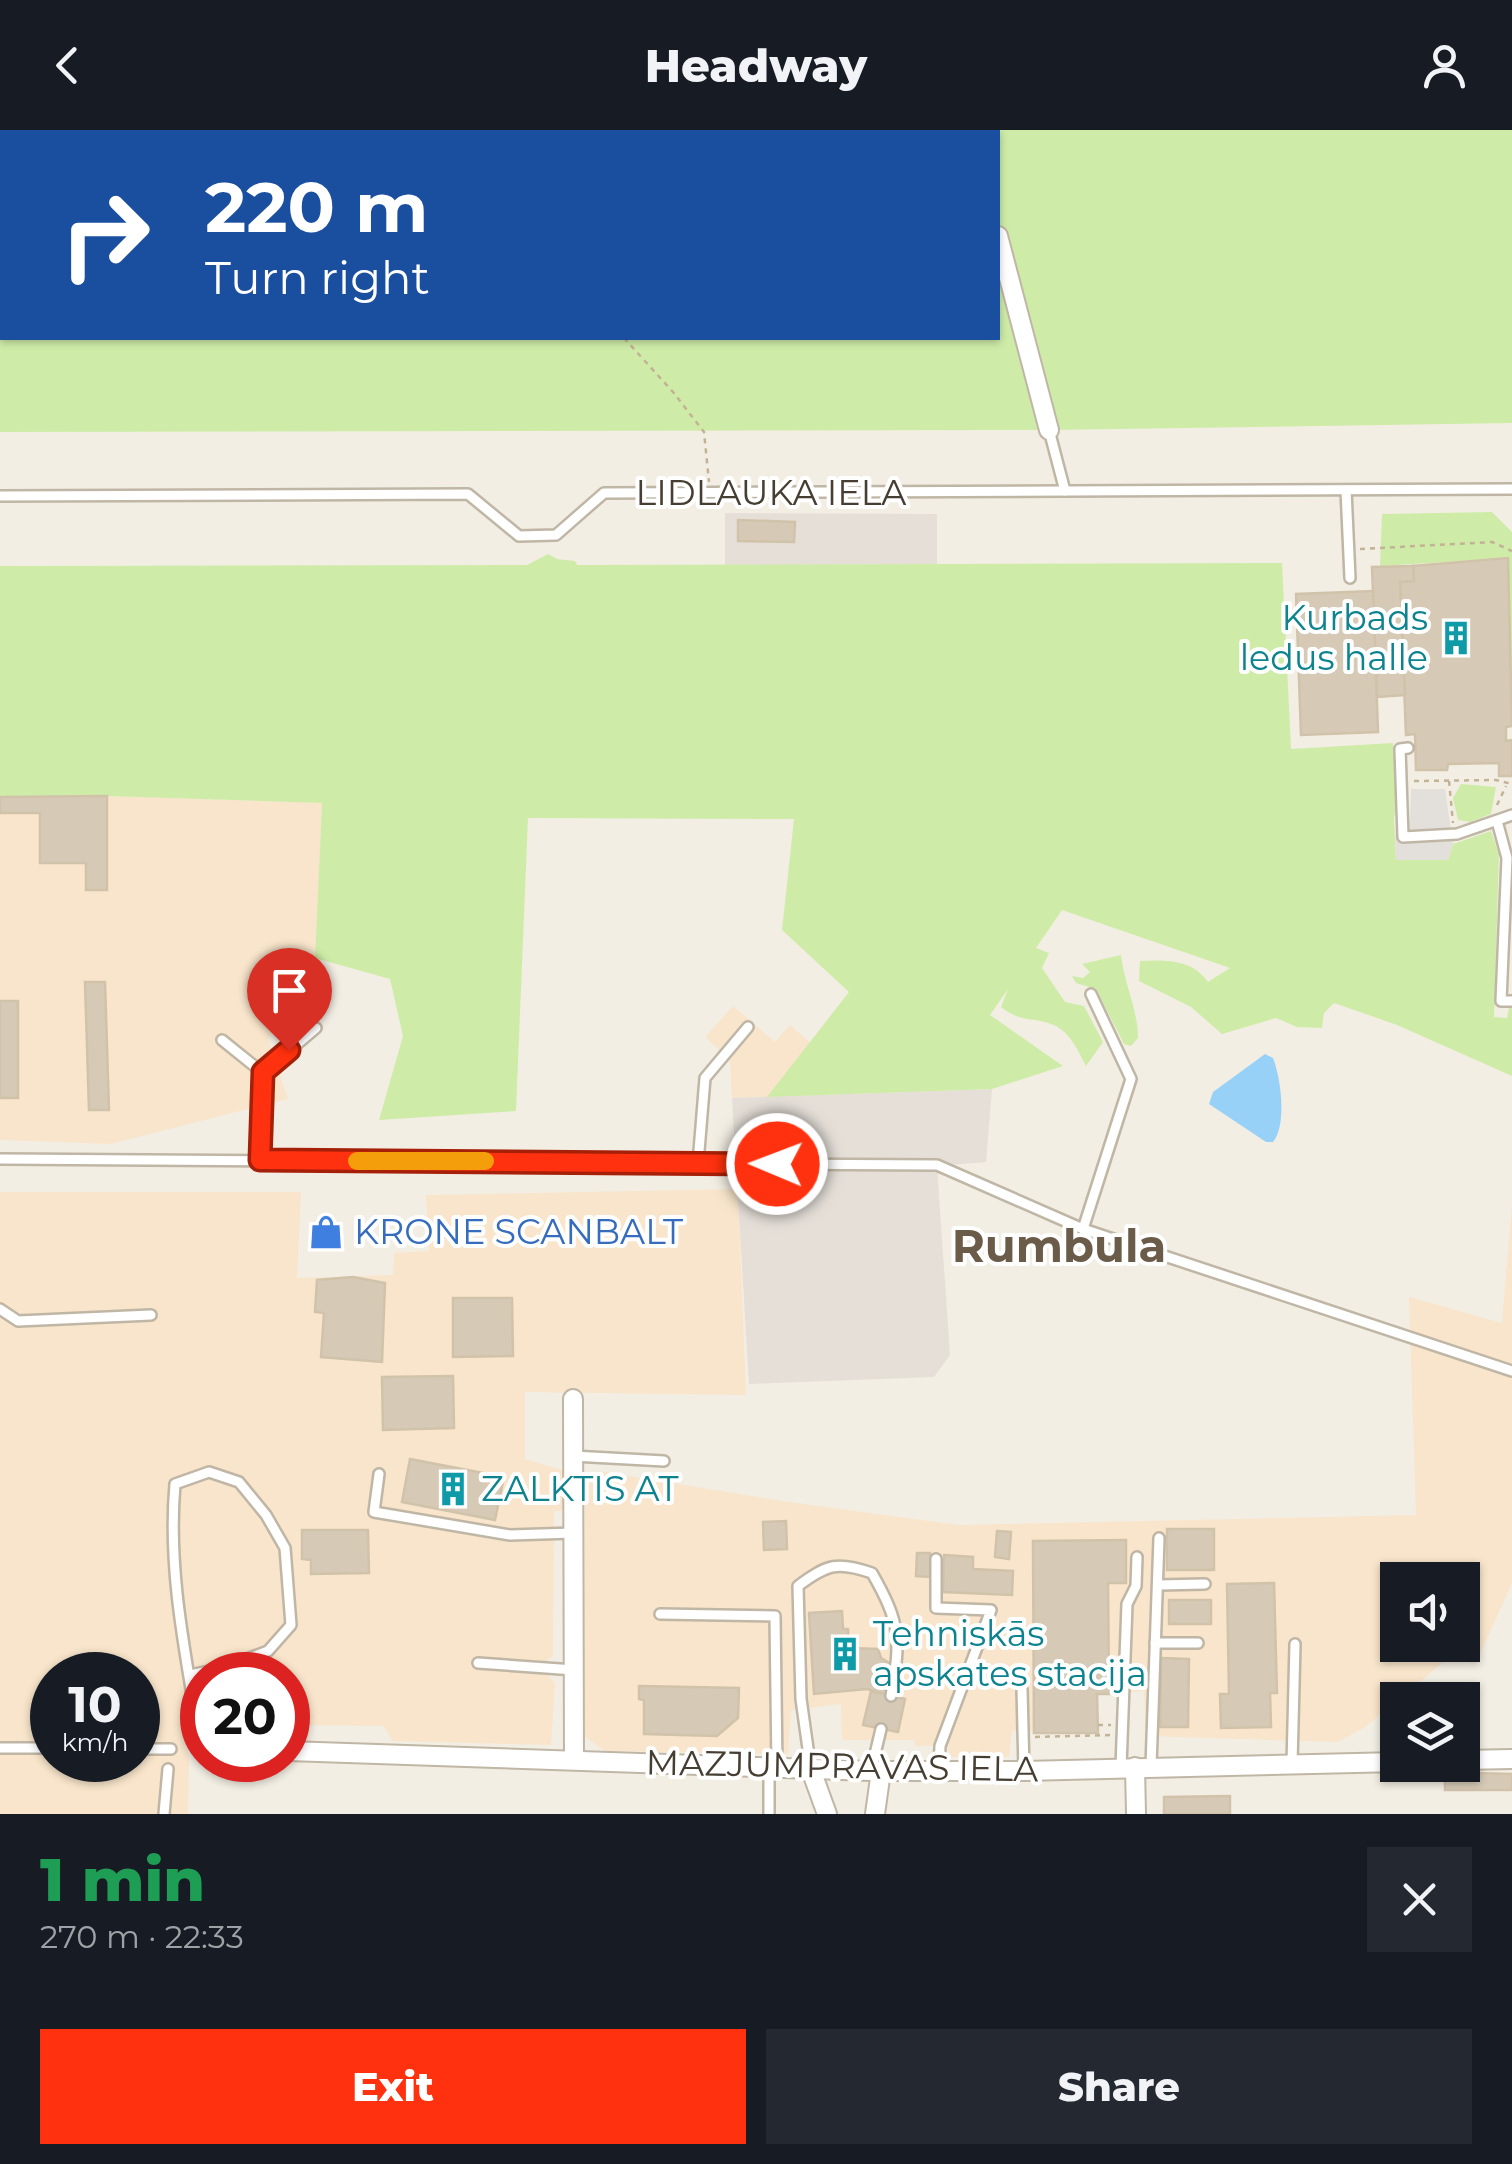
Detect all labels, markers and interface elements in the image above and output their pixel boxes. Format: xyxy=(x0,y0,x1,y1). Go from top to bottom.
icon: back xyxy=(40,38,95,93)
text: Headway xyxy=(645,38,867,93)
icon: person xyxy=(1417,38,1472,93)
text: 220 m xyxy=(205,164,428,250)
icon: right xyxy=(40,170,170,300)
text: Turn right xyxy=(205,250,430,305)
street label: LIDLAUKA IELA xyxy=(636,471,907,514)
place label: Kurbads ledus halle xyxy=(1240,596,1428,679)
building icon: Kurbads ledus halle xyxy=(1437,619,1475,657)
pin xyxy=(247,948,332,1051)
icon: arrive xyxy=(262,963,317,1018)
position arrow xyxy=(725,1112,829,1216)
place label: KRONE SCANBALT xyxy=(354,1210,683,1253)
shop icon: KRONE SCANBALT xyxy=(307,1213,345,1251)
district label: Rumbula xyxy=(952,1218,1166,1273)
place label: ZALKTIS AT xyxy=(481,1467,679,1510)
building icon: ZALKTIS AT xyxy=(434,1470,472,1508)
map controls xyxy=(1380,1562,1480,1782)
button: sound xyxy=(1380,1562,1480,1662)
place label: Tehniskās apskates stacija xyxy=(873,1612,1147,1695)
building icon: Tehniskās apskates stacija xyxy=(826,1635,864,1673)
speed limit sign: 20 xyxy=(180,1652,310,1782)
text: 10 xyxy=(68,1674,122,1735)
button: layers xyxy=(1380,1682,1480,1782)
text: km/h xyxy=(62,1727,128,1757)
street label: MAZJUMPRAVAS IELA xyxy=(645,1741,1040,1790)
text: 1 min xyxy=(40,1843,205,1916)
button: close xyxy=(1367,1847,1472,1952)
text: 270 m · 22:33 xyxy=(40,1917,244,1956)
button: Exit xyxy=(40,2029,746,2144)
button: Share xyxy=(766,2029,1472,2144)

